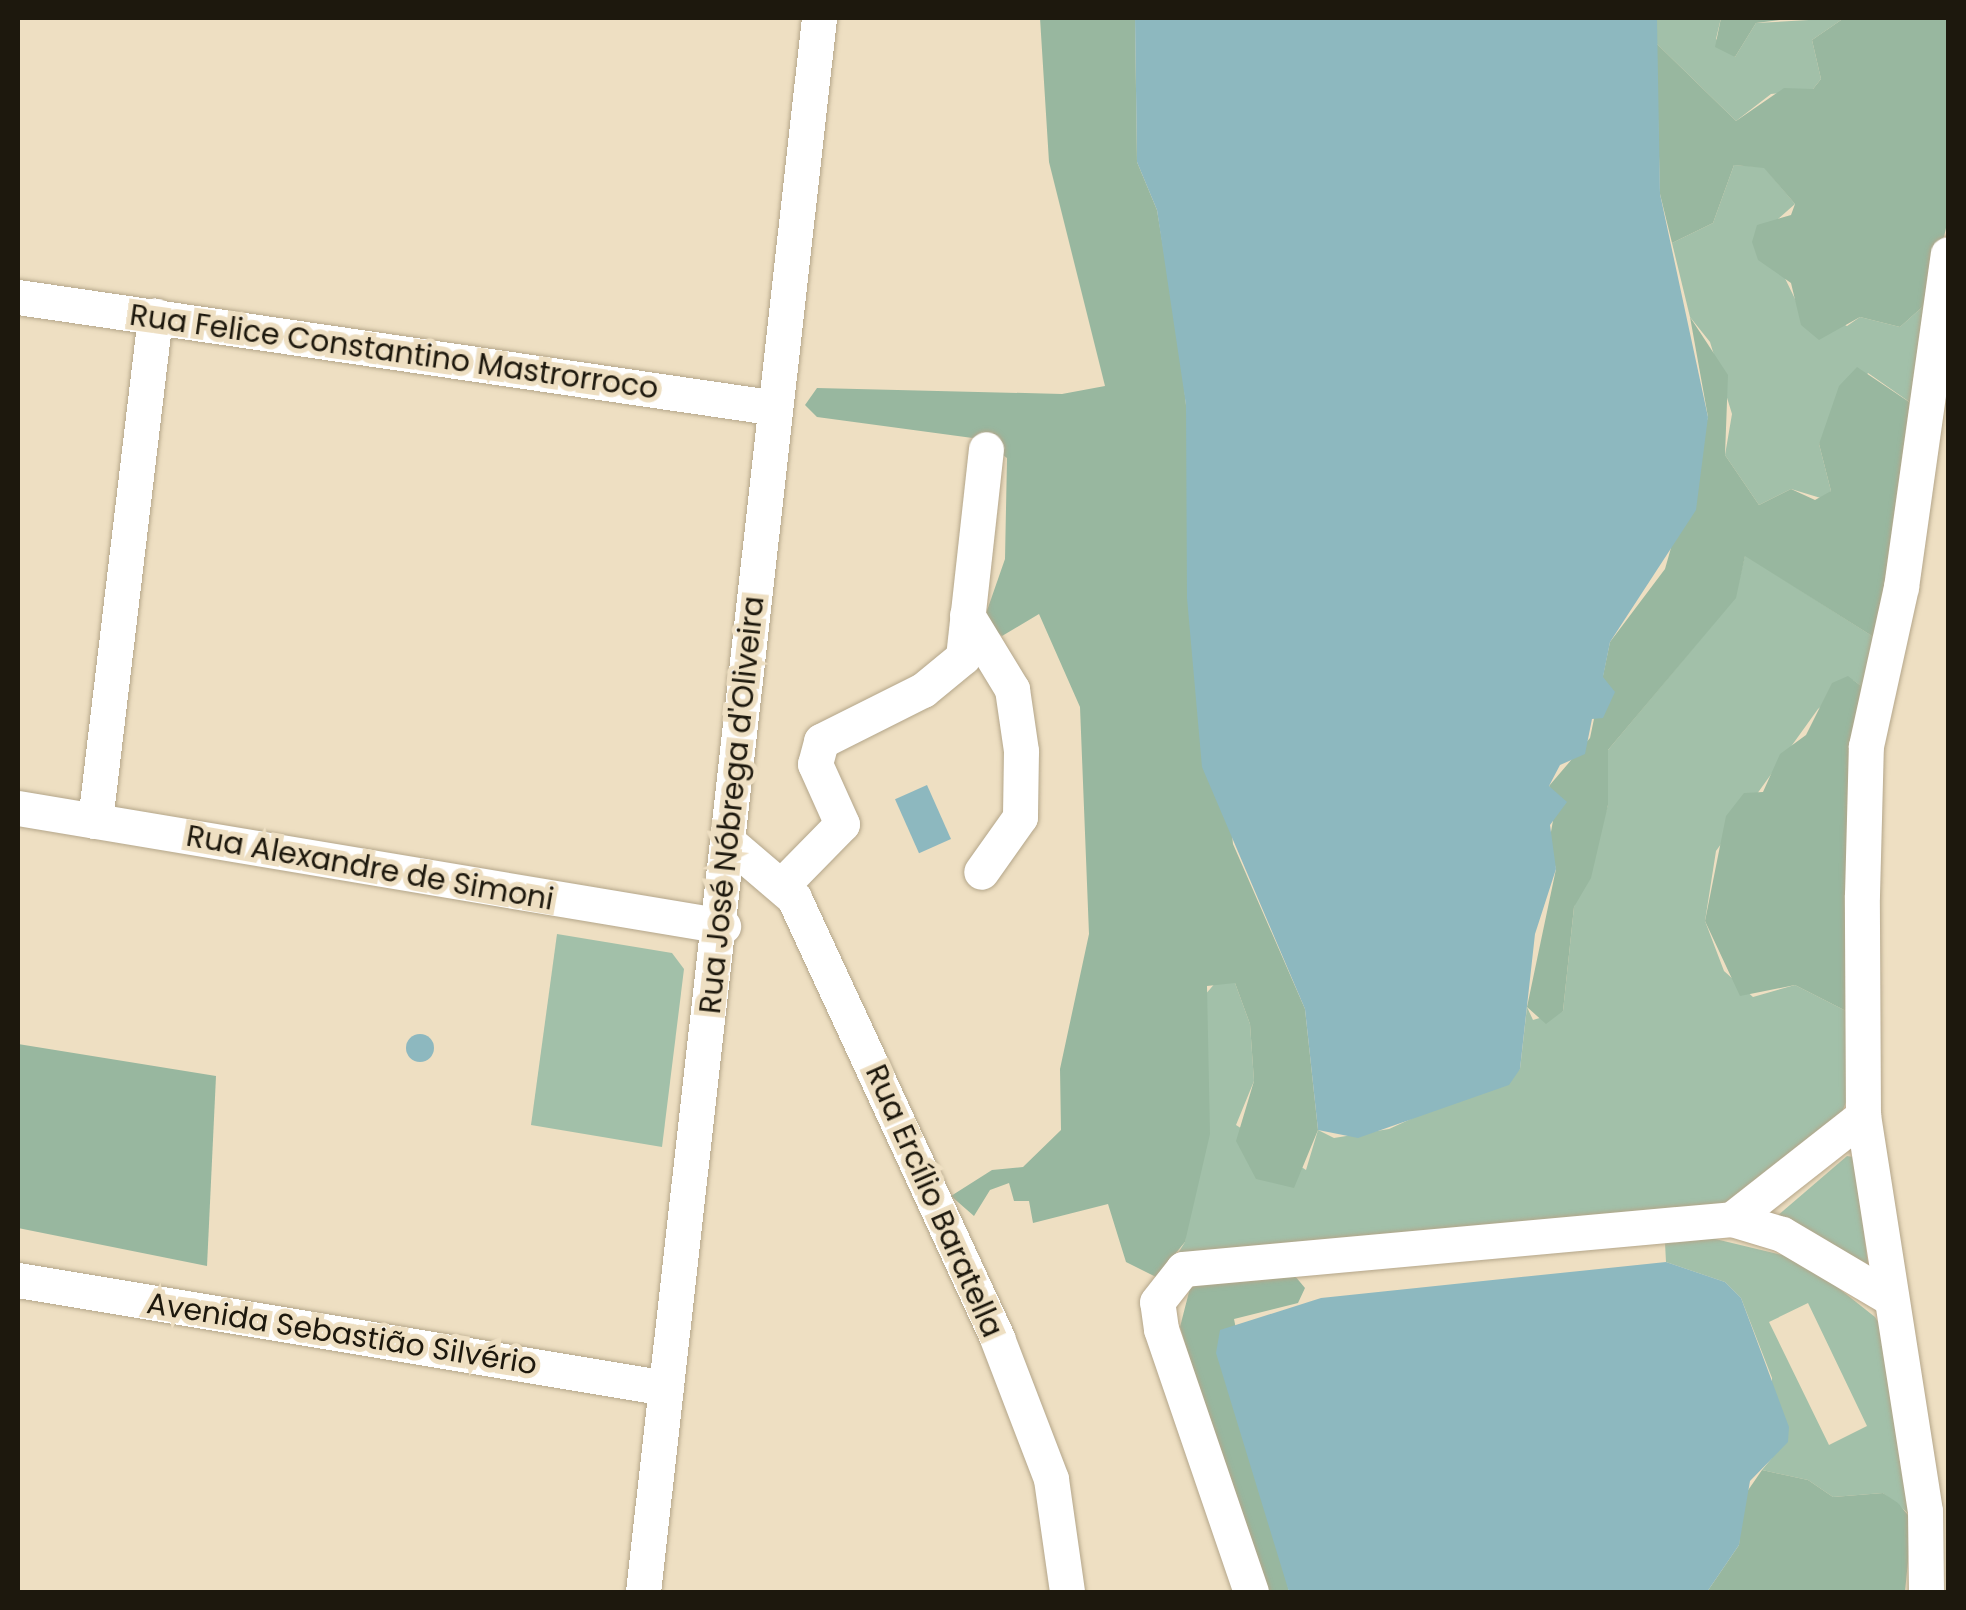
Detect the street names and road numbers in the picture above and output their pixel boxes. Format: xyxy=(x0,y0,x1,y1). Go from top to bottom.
street label: Rua Felice Constantino Mastrorroco xyxy=(127,297,661,407)
street label: Rua José Nóbrega d'Oliveira xyxy=(692,594,772,1016)
street label: Rua Alexandre de Simoni xyxy=(183,818,557,918)
street label: Rua Ercílio Baratella xyxy=(858,1059,1010,1343)
street label: Avenida Sebastião Silvério xyxy=(144,1285,540,1383)

